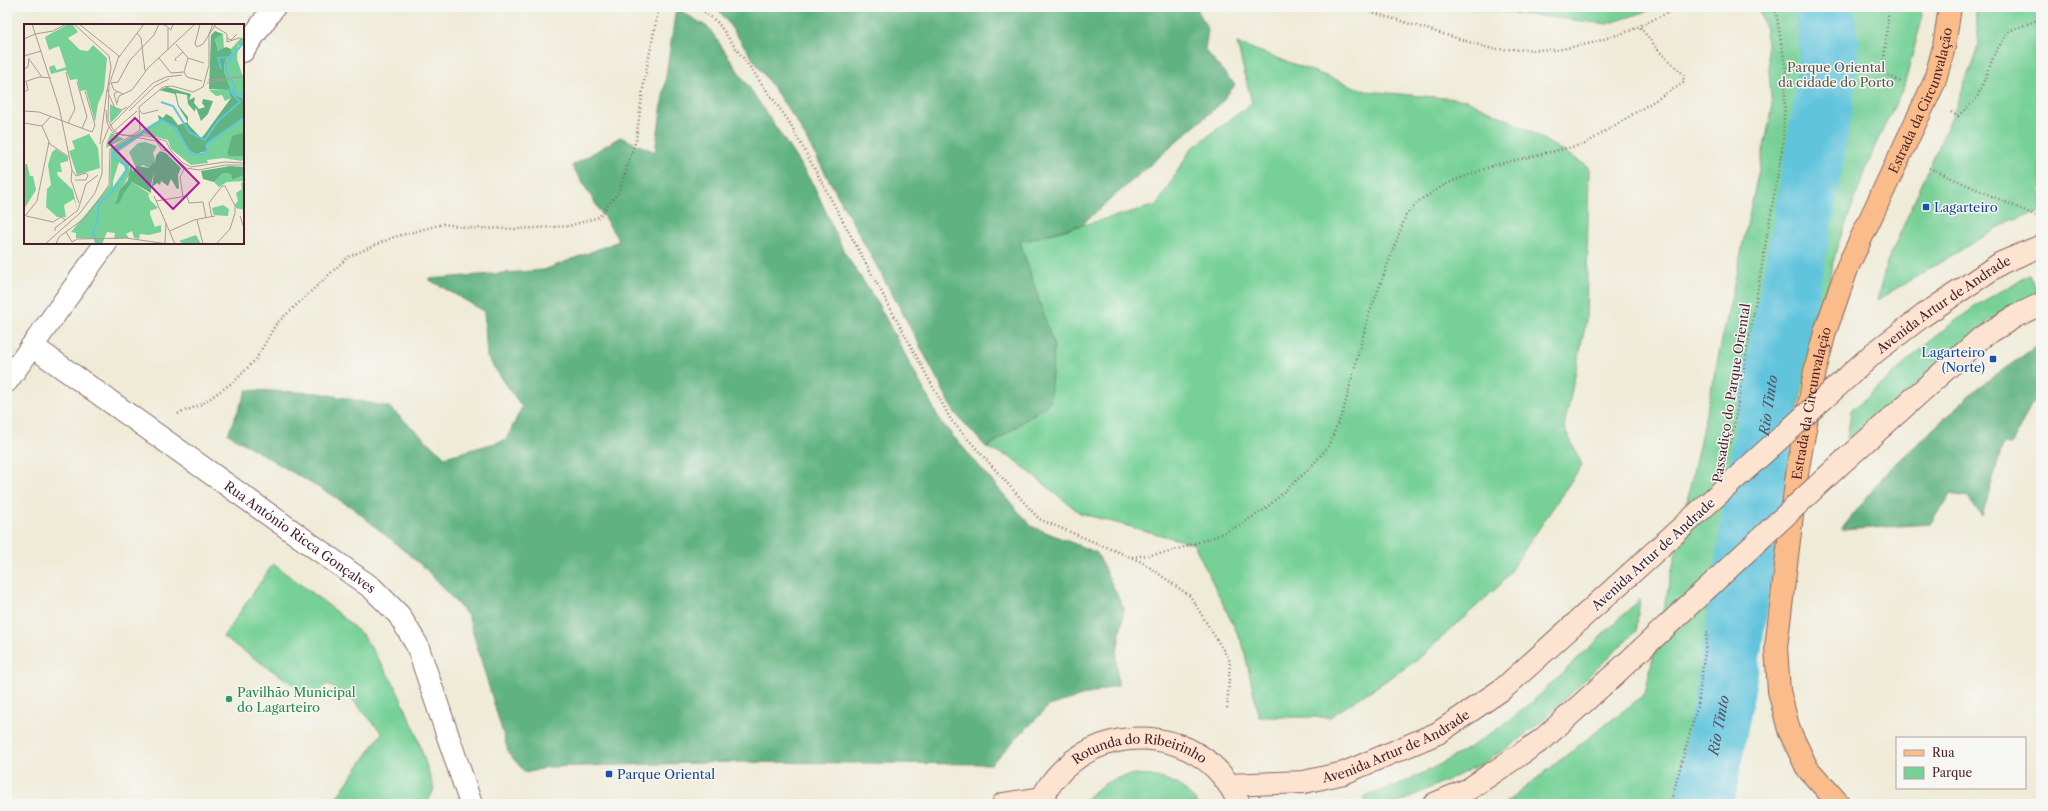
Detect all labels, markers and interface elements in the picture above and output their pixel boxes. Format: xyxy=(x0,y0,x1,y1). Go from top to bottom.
inset map xyxy=(24,24,244,244)
street label: Estrada da Circunvalação xyxy=(1885,26,1955,176)
park label: Parque Oriental da cidade do Porto xyxy=(1778,59,1894,90)
place label: Lagarteiro xyxy=(1934,199,1998,215)
marker: Lagarteiro xyxy=(1921,202,1931,212)
street label: Avenida Artur de Andrade xyxy=(1872,252,2013,357)
street label: Passadiço do Parque Oriental xyxy=(1709,302,1753,484)
street label: Estrada da Circunvalação xyxy=(1788,324,1834,481)
place label: Lagarteiro (Norte) xyxy=(1921,344,1985,375)
marker: Lagarteiro (Norte) xyxy=(1988,354,1998,364)
water label: Rio Tinto xyxy=(1755,374,1782,438)
street label: Rua António Ricca Gonçalves xyxy=(221,477,379,596)
street label: Avenida Artur de Andrade xyxy=(1587,494,1718,614)
place label: Pavilhão Municipal do Lagarteiro xyxy=(237,684,356,715)
marker: Pavilhão Municipal do Lagarteiro xyxy=(224,694,234,704)
water label: Rio Tinto xyxy=(1704,694,1733,758)
street label: Avenida Artur de Andrade xyxy=(1320,706,1472,786)
text: Rotunda do Ribeirinho xyxy=(1069,730,1210,767)
legend xyxy=(1896,737,2026,789)
text: Rua xyxy=(1932,745,1955,760)
street label: Rotunda do Ribeirinho xyxy=(1069,756,1211,772)
text: Parque xyxy=(1932,765,1973,780)
place label: Parque Oriental xyxy=(617,766,715,782)
marker: Parque Oriental xyxy=(604,769,614,779)

